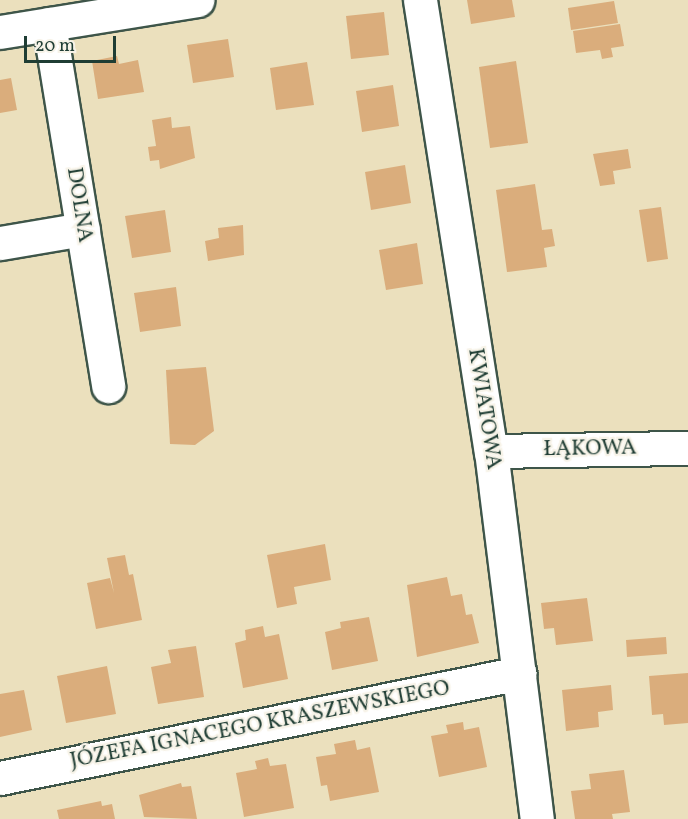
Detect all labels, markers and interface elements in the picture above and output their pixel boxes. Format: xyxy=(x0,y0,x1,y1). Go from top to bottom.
scale bar xyxy=(27,24,118,62)
text: 20 m xyxy=(35,34,75,59)
street label: DOLNA xyxy=(60,165,98,245)
street label: KWIATOWA xyxy=(461,346,507,472)
street label: ŁĄKOWA xyxy=(543,435,637,463)
street label: JÓZEFA IGNACEGO KRASZEWSKIEGO xyxy=(68,675,452,775)

